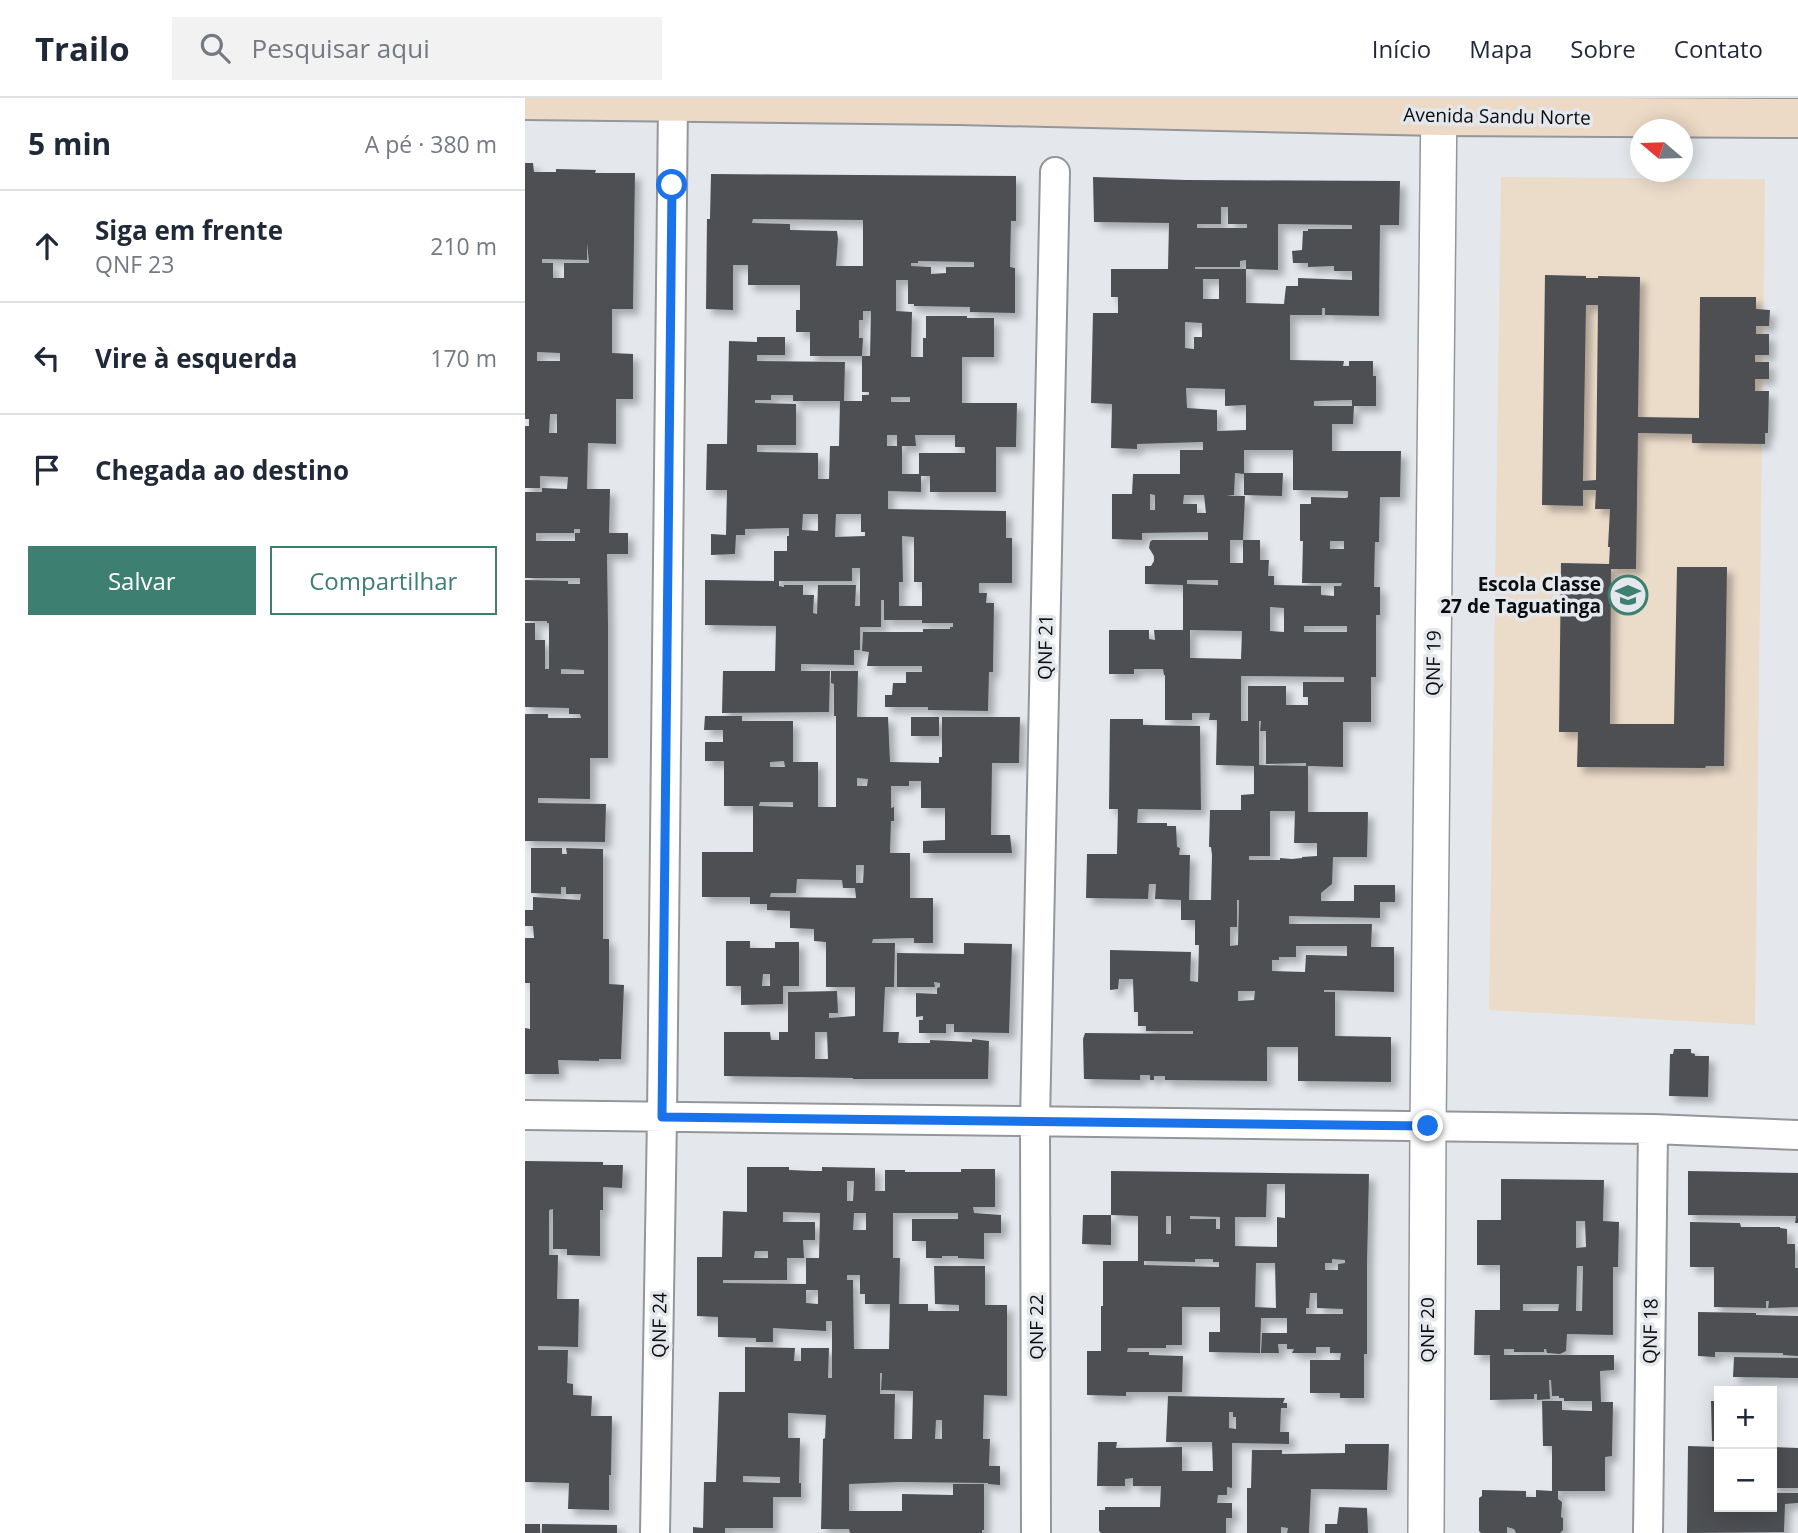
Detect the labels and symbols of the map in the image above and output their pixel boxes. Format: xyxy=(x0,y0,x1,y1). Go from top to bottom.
street label: Avenida Sandu Norte xyxy=(1403,101,1591,131)
north arrow xyxy=(1630,119,1693,182)
route start xyxy=(656,169,687,200)
place label: Escola Classe 27 de Taguatinga xyxy=(1440,571,1601,619)
school or university icon: Escola Classe 27 de Taguatinga xyxy=(1607,574,1649,616)
street label: QNF 21 xyxy=(1031,614,1059,680)
street label: QNF 19 xyxy=(1419,630,1447,696)
route end xyxy=(1412,1110,1443,1141)
street label: QNF 24 xyxy=(645,1292,673,1358)
street label: QNF 22 xyxy=(1023,1294,1049,1360)
street label: QNF 20 xyxy=(1414,1297,1440,1363)
street label: QNF 18 xyxy=(1636,1298,1664,1364)

